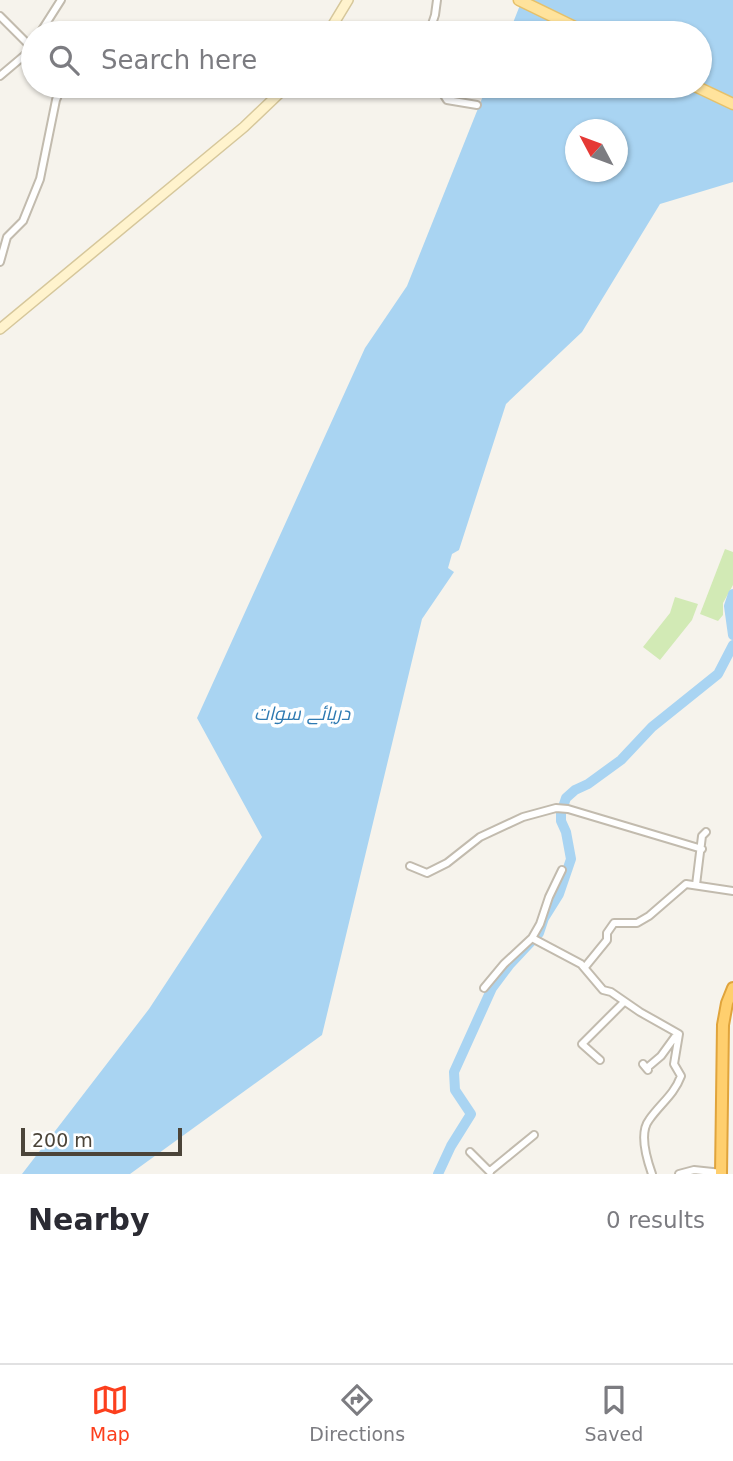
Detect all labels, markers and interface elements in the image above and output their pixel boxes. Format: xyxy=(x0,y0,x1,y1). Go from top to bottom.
search box xyxy=(21,21,712,98)
icon: search xyxy=(45,41,83,79)
text: Search here xyxy=(101,45,257,75)
north arrow xyxy=(565,119,628,182)
water label: دریائے سوات xyxy=(254,702,351,725)
scale bar xyxy=(21,1125,182,1157)
text: 200 m xyxy=(32,1129,93,1151)
text: Nearby xyxy=(28,1202,150,1237)
text: 0 results xyxy=(606,1207,705,1233)
tab: Map xyxy=(90,1381,130,1445)
tab: Directions xyxy=(309,1381,405,1445)
tab: Saved xyxy=(585,1381,643,1445)

